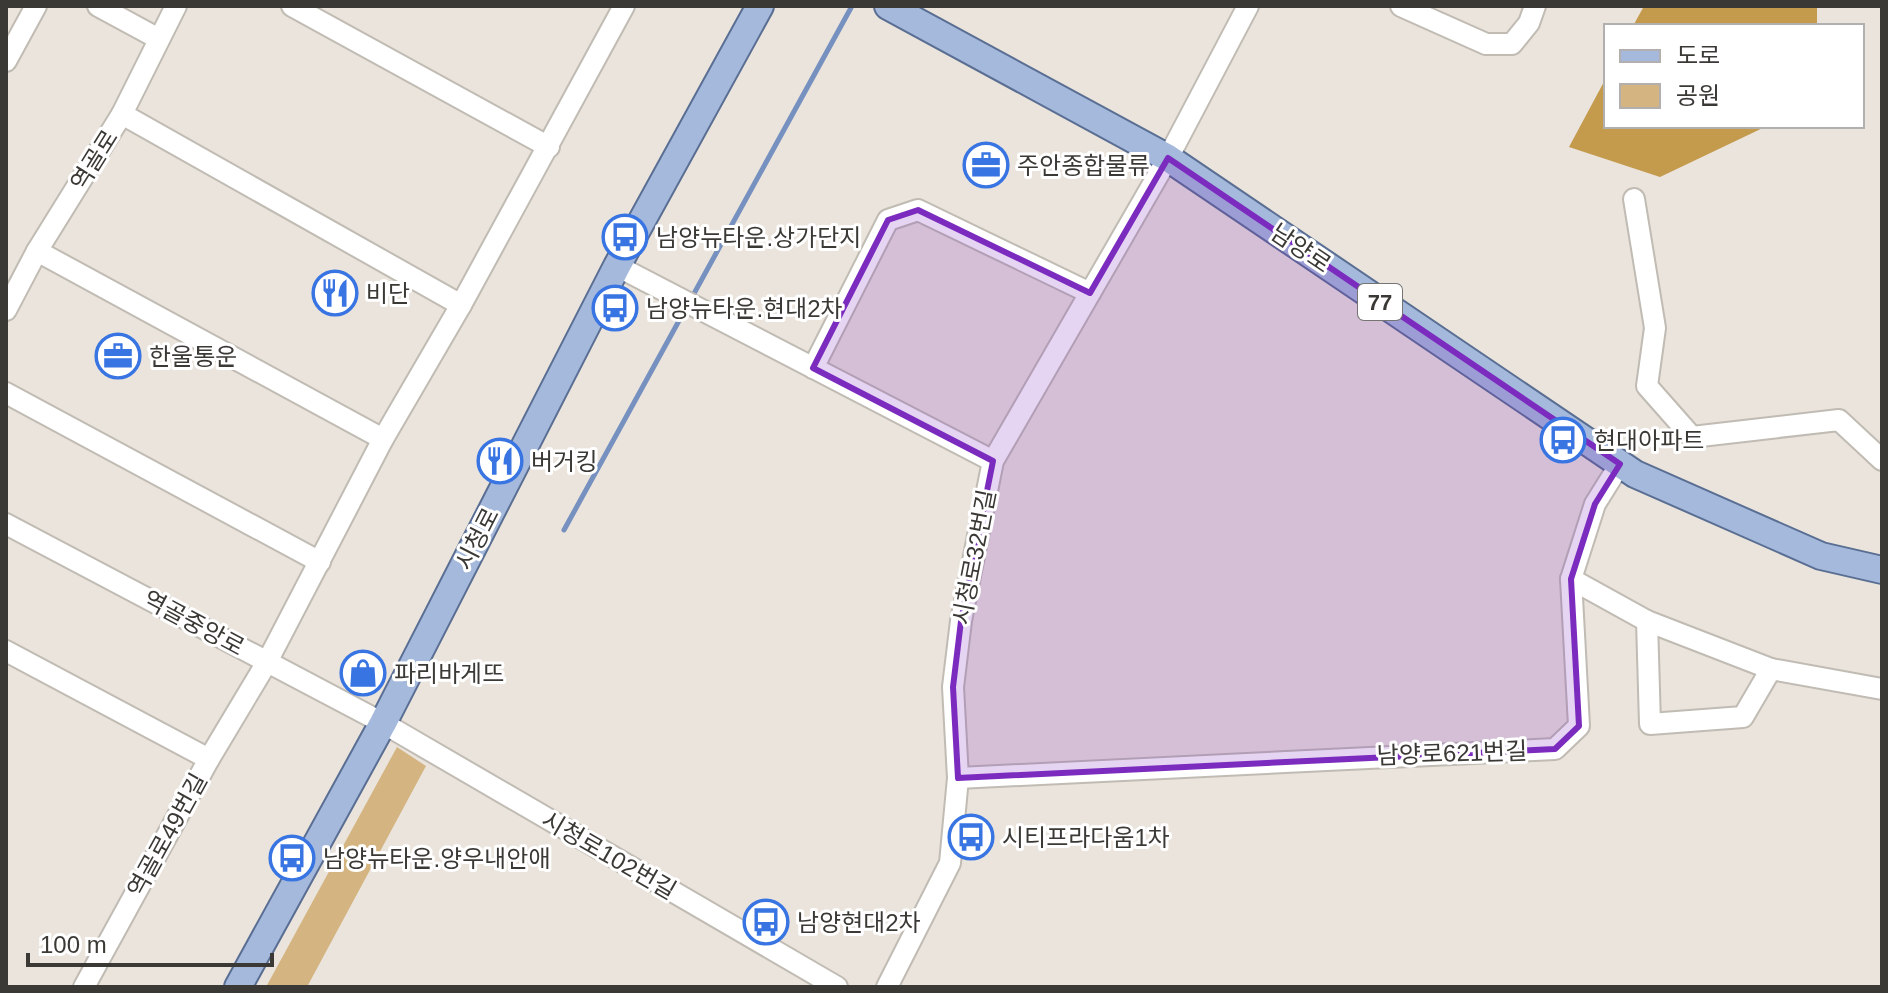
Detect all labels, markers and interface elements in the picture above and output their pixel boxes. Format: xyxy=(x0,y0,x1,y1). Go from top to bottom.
legend xyxy=(1604,24,1864,128)
text: 도로 xyxy=(1676,42,1720,69)
text: 공원 xyxy=(1676,82,1720,109)
street label: 역골로 xyxy=(65,125,123,195)
office icon: 주안종합물류 xyxy=(962,141,1010,189)
place label: 주안종합물류 xyxy=(1017,152,1149,179)
bus stop icon: 남양뉴타운.상가단지 xyxy=(601,213,649,261)
street label: 남양로 xyxy=(1266,218,1336,278)
place label: 남양뉴타운.상가단지 xyxy=(656,224,861,251)
restaurant icon: 비단 xyxy=(311,269,359,317)
place label: 비단 xyxy=(366,280,410,307)
bus stop icon: 남양뉴타운.현대2차 xyxy=(591,284,639,332)
road number: 77 xyxy=(1358,284,1402,320)
place label: 남양뉴타운.현대2차 xyxy=(646,295,843,322)
office icon: 한울통운 xyxy=(94,332,142,380)
place label: 한울통운 xyxy=(149,343,237,370)
bus stop icon: 현대아파트 xyxy=(1539,416,1587,464)
place label: 현대아파트 xyxy=(1594,427,1704,454)
restaurant icon: 버거킹 xyxy=(476,437,524,485)
place label: 버거킹 xyxy=(531,448,597,475)
street label: 시청로32번길 xyxy=(948,487,1000,627)
street label: 시청로 xyxy=(450,503,504,575)
street label: 역골중앙로 xyxy=(139,585,249,661)
shop icon: 파리바게뜨 xyxy=(339,649,387,697)
place label: 파리바게뜨 xyxy=(394,660,504,687)
street label: 남양로621번길 xyxy=(1376,737,1528,769)
street label: 역골로49번길 xyxy=(122,768,212,902)
street label: 시청로102번길 xyxy=(537,806,681,904)
bus stop icon: 시티프라다움1차 xyxy=(947,813,995,861)
place label: 시티프라다움1차 xyxy=(1002,824,1170,851)
bus stop icon: 남양뉴타운.양우내안애 xyxy=(268,834,316,882)
place label: 남양뉴타운.양우내안애 xyxy=(323,845,550,872)
bus stop icon: 남양현대2차 xyxy=(742,898,790,946)
place label: 남양현대2차 xyxy=(797,909,921,936)
scale bar xyxy=(28,917,272,967)
text: 100 m xyxy=(40,931,107,958)

